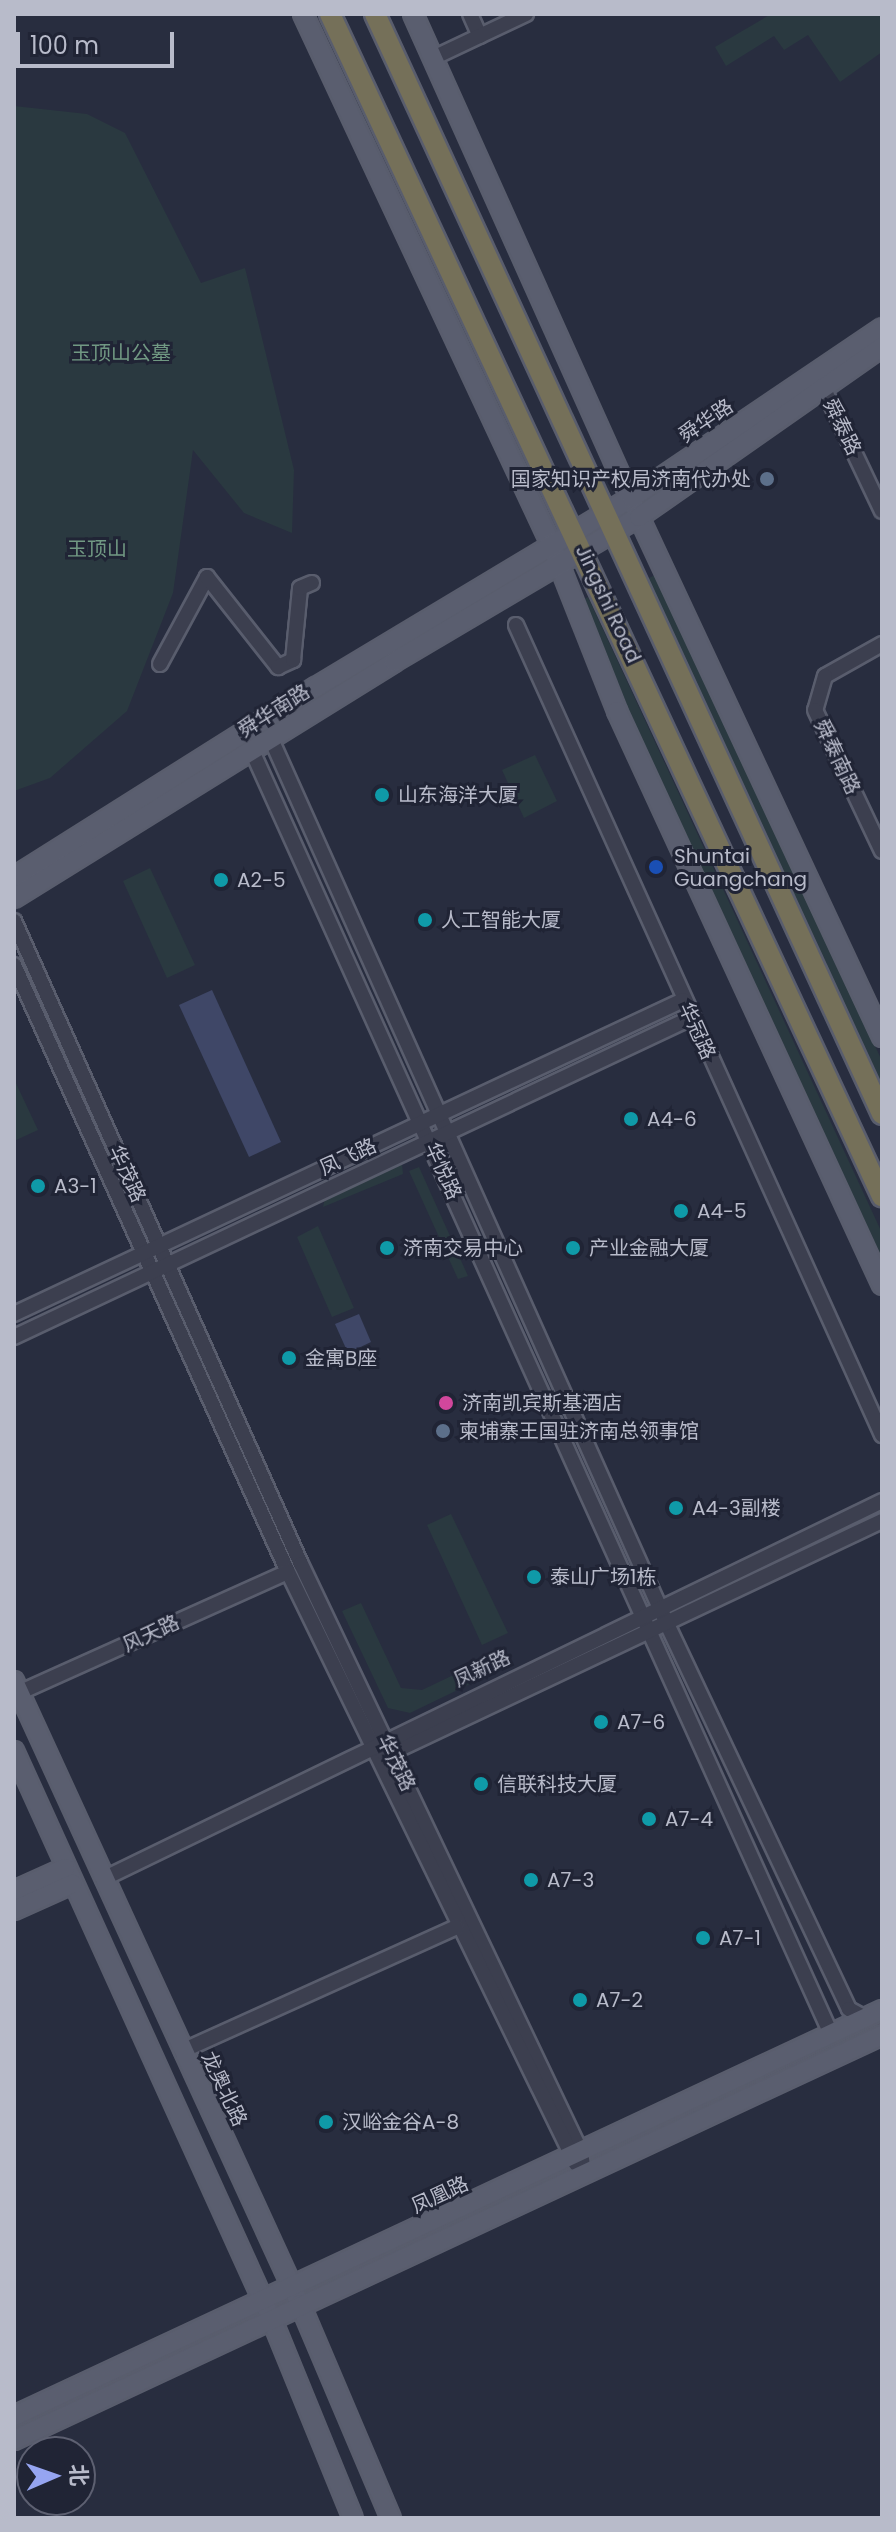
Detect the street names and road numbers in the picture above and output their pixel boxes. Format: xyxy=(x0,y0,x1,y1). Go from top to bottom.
street label: 舜华路 xyxy=(674,394,738,448)
street label: 舜泰路 xyxy=(818,395,866,459)
street label: Jingshi Road xyxy=(570,541,646,667)
street label: 舜华南路 xyxy=(234,680,314,742)
street label: 舜泰南路 xyxy=(809,716,865,798)
street label: 华冠路 xyxy=(674,999,720,1063)
street label: 凤飞路 xyxy=(316,1133,380,1181)
street label: 华悦路 xyxy=(420,1139,466,1203)
street label: 华茂路 xyxy=(103,1142,151,1206)
street label: 风天路 xyxy=(119,1610,183,1658)
street label: 凤新路 xyxy=(450,1645,514,1693)
street label: 华茂路 xyxy=(372,1731,420,1795)
street label: 龙奥北路 xyxy=(196,2048,252,2130)
street label: 凤凰路 xyxy=(408,2171,472,2219)

